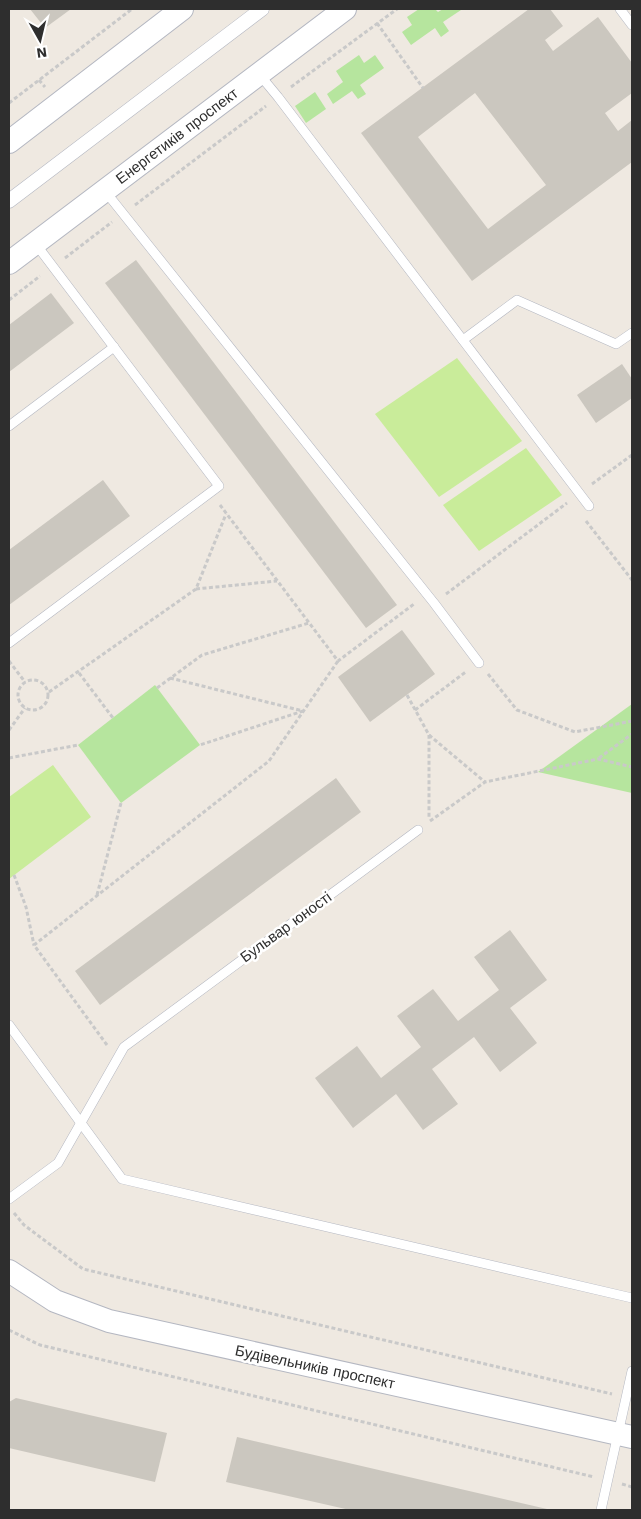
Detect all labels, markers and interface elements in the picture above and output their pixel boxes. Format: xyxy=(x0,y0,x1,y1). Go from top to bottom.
north arrow xyxy=(15,15,65,65)
text: N xyxy=(36,44,48,62)
street label: Енергетиків проспект xyxy=(112,84,242,188)
street label: Бульвар юності xyxy=(237,888,335,966)
street label: Будівельників проспект xyxy=(233,1341,397,1393)

